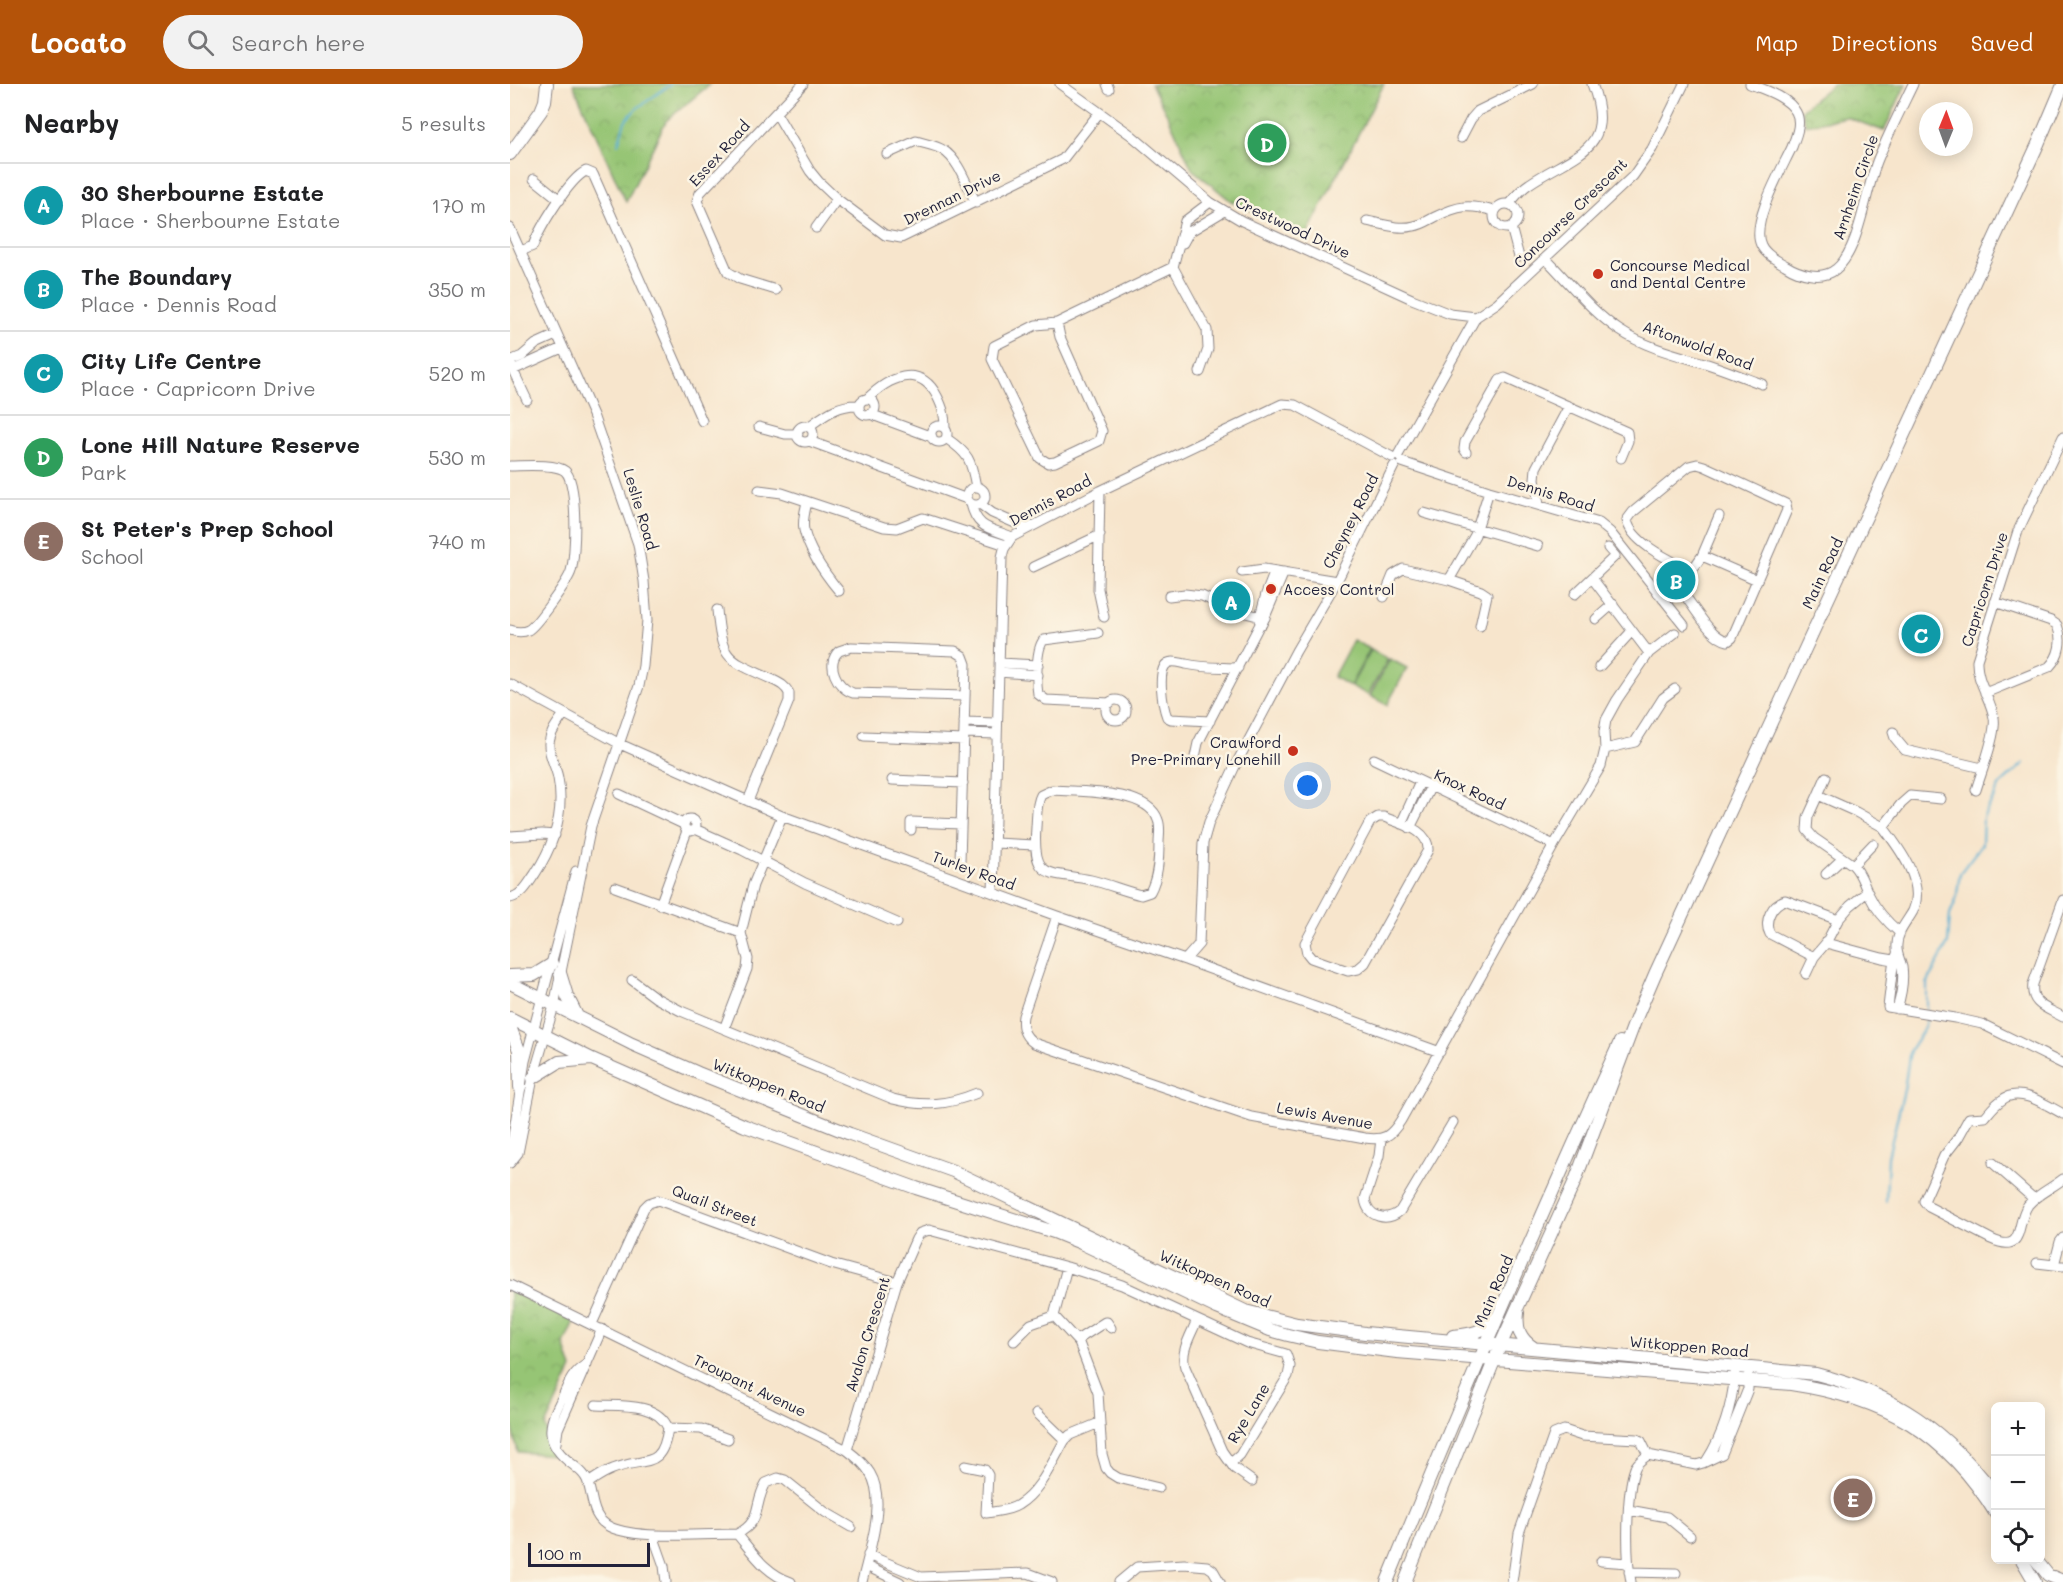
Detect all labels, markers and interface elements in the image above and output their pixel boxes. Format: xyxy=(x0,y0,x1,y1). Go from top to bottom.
search box xyxy=(163,15,583,69)
text: Locato xyxy=(30,24,127,60)
icon: search xyxy=(184,26,217,59)
text: Search here xyxy=(232,28,365,57)
text: Map xyxy=(1755,29,1798,56)
text: Directions xyxy=(1831,29,1938,56)
text: Saved xyxy=(1971,29,2033,56)
north arrow xyxy=(1919,102,1973,156)
text: Nearby xyxy=(24,106,119,140)
text: 5 results xyxy=(401,110,486,136)
street label: Essex Road xyxy=(684,116,754,190)
pin: D xyxy=(1248,120,1287,166)
street label: Arnheim Circle xyxy=(1828,132,1882,242)
street label: Concourse Crescent xyxy=(1509,154,1631,272)
street label: Drennan Drive xyxy=(900,165,1004,229)
text: 30 Sherbourne Estate xyxy=(81,178,324,207)
text: A xyxy=(37,192,50,218)
text: 170 m xyxy=(431,192,486,218)
street label: Crestwood Drive xyxy=(1232,192,1354,262)
text: Place · Sherbourne Estate xyxy=(81,207,340,233)
place label: Concourse Medical and Dental Centre xyxy=(1610,255,1750,292)
text: The Boundary xyxy=(81,262,232,291)
marker: Concourse Medical and Dental Centre xyxy=(1591,267,1605,281)
text: B xyxy=(37,276,50,302)
text: 350 m xyxy=(428,276,486,302)
text: Place · Dennis Road xyxy=(81,291,277,317)
street label: Aftonwold Road xyxy=(1640,316,1756,374)
text: City Life Centre xyxy=(81,346,261,375)
text: C xyxy=(36,360,51,386)
text: 520 m xyxy=(429,360,486,386)
text: Place · Capricorn Drive xyxy=(81,375,316,401)
text: Lone Hill Nature Reserve xyxy=(81,430,360,459)
text: D xyxy=(36,444,51,470)
text: 530 m xyxy=(428,444,486,470)
text: Park xyxy=(81,459,126,485)
street label: Leslie Road xyxy=(619,466,663,552)
street label: Dennis Road xyxy=(1005,470,1095,530)
street label: Cheyney Road xyxy=(1318,470,1382,572)
street label: Dennis Road xyxy=(1505,470,1597,516)
text: St Peter's Prep School xyxy=(81,514,334,543)
text: E xyxy=(37,528,50,554)
text: 740 m xyxy=(428,528,486,554)
street label: Capricorn Drive xyxy=(1956,529,2012,649)
street label: Main Road xyxy=(1797,534,1847,612)
text: School xyxy=(81,543,144,569)
pin: B xyxy=(1656,558,1696,602)
pin: A xyxy=(1212,578,1250,624)
place label: Access Control xyxy=(1283,579,1394,599)
marker: Access Control xyxy=(1264,582,1278,596)
pin: C xyxy=(1902,612,1940,656)
place label: Crawford Pre-Primary Lonehill xyxy=(1131,732,1281,769)
marker: Crawford Pre-Primary Lonehill xyxy=(1286,744,1300,758)
street label: Knox Road xyxy=(1431,764,1509,814)
your location xyxy=(1293,771,1322,800)
street label: Turley Road xyxy=(930,846,1018,894)
street label: Witkoppen Road xyxy=(710,1053,828,1117)
street label: Lewis Avenue xyxy=(1275,1097,1375,1133)
street label: Quail Street xyxy=(669,1180,761,1230)
street label: Witkoppen Road xyxy=(1156,1245,1274,1311)
street label: Main Road xyxy=(1469,1252,1517,1330)
street label: Avalon Crescent xyxy=(840,1274,894,1394)
street label: Witkoppen Road xyxy=(1629,1331,1749,1361)
street label: Troupant Avenue xyxy=(690,1349,810,1421)
street label: Rye Lane xyxy=(1222,1379,1274,1447)
map controls xyxy=(1991,1402,2045,1564)
button: + xyxy=(1991,1402,2045,1456)
button: − xyxy=(1991,1456,2045,1510)
pin: E xyxy=(1834,1476,1872,1520)
button: locate xyxy=(1991,1510,2045,1564)
scale bar xyxy=(528,1540,650,1568)
text: 100 m xyxy=(537,1543,582,1564)

